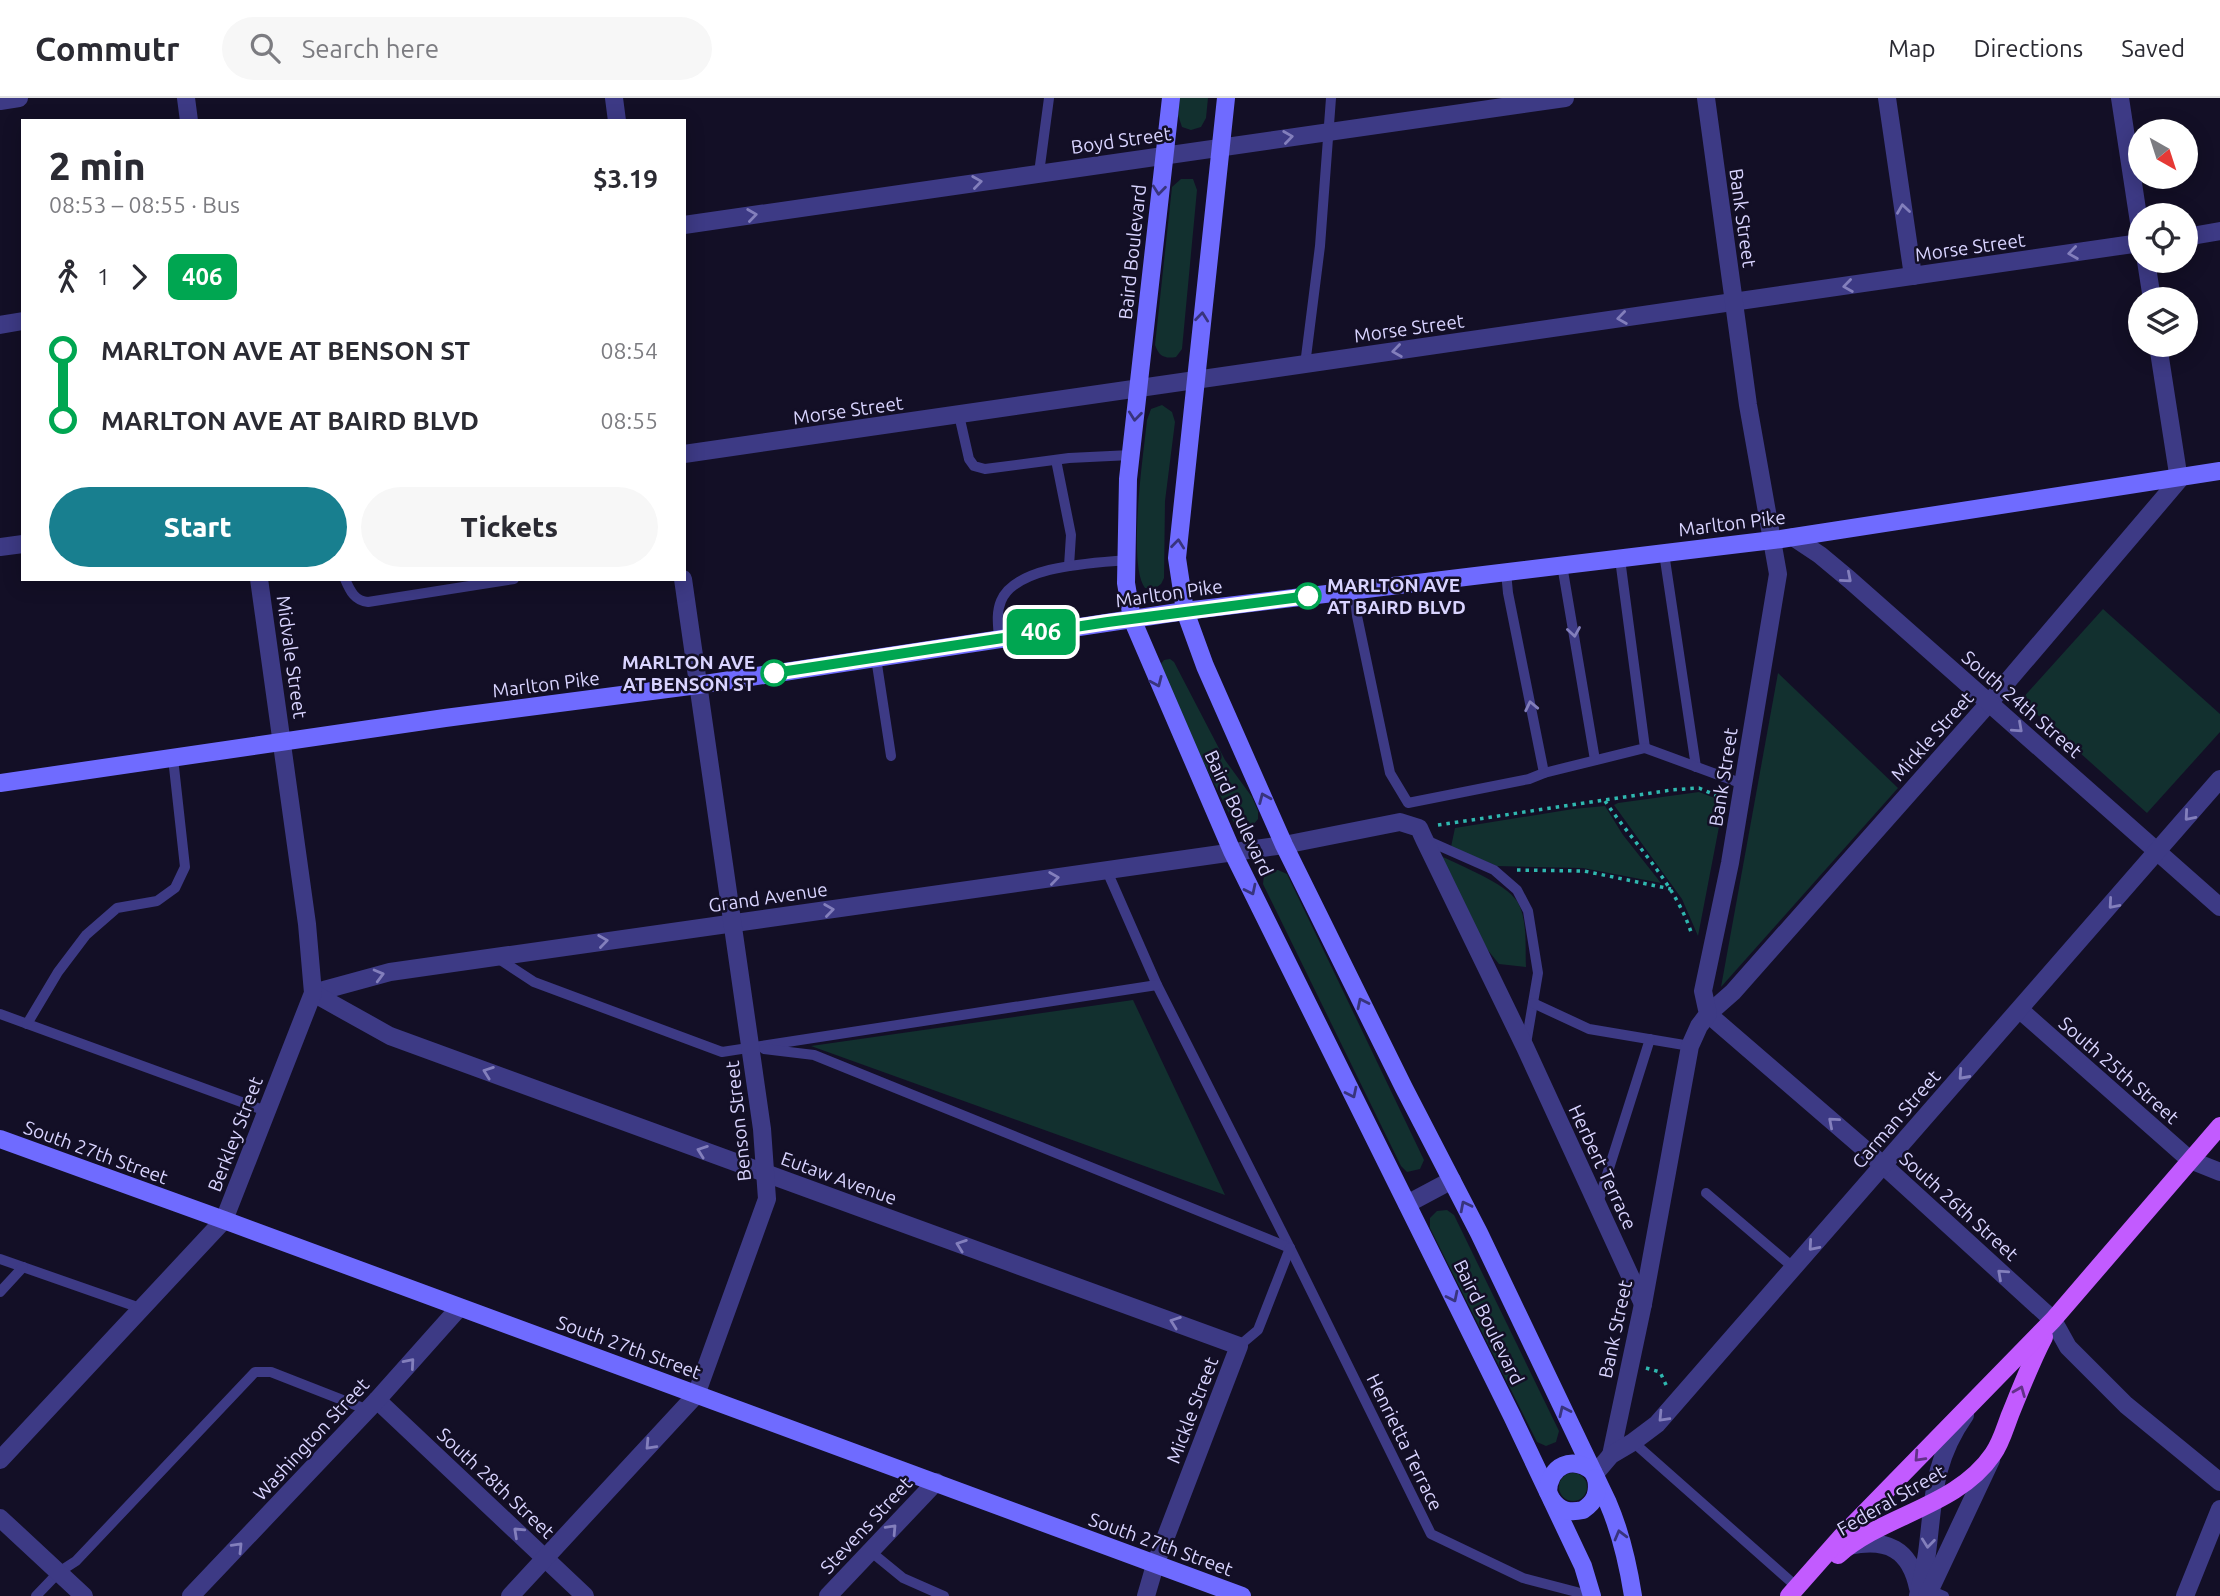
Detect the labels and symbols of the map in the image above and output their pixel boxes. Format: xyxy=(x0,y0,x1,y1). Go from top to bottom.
north arrow xyxy=(2128,119,2198,189)
street label: Boyd Street xyxy=(1070,122,1173,158)
one-way arrow xyxy=(1282,130,1294,145)
street label: Bank Street xyxy=(1725,167,1761,269)
one-way arrow xyxy=(971,175,983,190)
street label: Baird Boulevard xyxy=(1114,183,1150,321)
one-way arrow xyxy=(1152,184,1167,196)
one-way arrow xyxy=(1896,203,1911,215)
one-way arrow xyxy=(746,207,758,222)
street label: Morse Street xyxy=(1914,228,2027,266)
one-way arrow xyxy=(2067,245,2079,260)
one-way arrow xyxy=(1842,278,1853,293)
street label: Morse Street xyxy=(1353,309,1466,347)
one-way arrow xyxy=(1616,310,1628,325)
one-way arrow xyxy=(1194,312,1209,323)
one-way arrow xyxy=(1391,343,1403,358)
street label: Morse Street xyxy=(792,391,905,429)
one-way arrow xyxy=(1127,410,1142,422)
street label: Marlton Pike xyxy=(1677,506,1787,540)
one-way arrow xyxy=(1170,538,1185,549)
one-way arrow xyxy=(1839,570,1852,582)
place label: MARLTON AVE AT BAIRD BLVD xyxy=(1327,574,1466,618)
street label: Marlton Pike xyxy=(1114,575,1224,611)
marker: MARLTON AVE AT BAIRD BLVD xyxy=(1295,583,1321,609)
street label: Midvale Street xyxy=(272,594,312,721)
line badge: 406 xyxy=(1001,609,1081,655)
one-way arrow xyxy=(1566,627,1581,638)
street label: South 24th Street xyxy=(1958,646,2087,762)
place label: MARLTON AVE AT BENSON ST xyxy=(622,651,756,695)
marker: MARLTON AVE AT BENSON ST xyxy=(761,660,787,686)
street label: Marlton Pike xyxy=(491,667,601,701)
one-way arrow xyxy=(1149,675,1163,687)
street label: Mickle Street xyxy=(1886,686,1978,785)
one-way arrow xyxy=(1524,700,1539,712)
one-way arrow xyxy=(2009,720,2022,732)
street label: Bank Street xyxy=(1704,726,1742,828)
street label: Baird Boulevard xyxy=(1200,747,1278,879)
one-way arrow xyxy=(1258,793,1272,805)
one-way arrow xyxy=(2185,808,2197,821)
one-way arrow xyxy=(1048,871,1060,886)
street label: Grand Avenue xyxy=(707,878,829,916)
one-way arrow xyxy=(1242,883,1256,895)
one-way arrow xyxy=(2109,896,2121,909)
one-way arrow xyxy=(823,902,835,917)
one-way arrow xyxy=(598,934,609,949)
one-way arrow xyxy=(372,969,384,983)
one-way arrow xyxy=(1357,998,1371,1010)
street label: South 25th Street xyxy=(2055,1012,2184,1128)
street label: Benson Street xyxy=(721,1059,755,1182)
street label: Carman Street xyxy=(1847,1065,1945,1173)
one-way arrow xyxy=(483,1066,495,1080)
one-way arrow xyxy=(1959,1067,1971,1080)
street label: Berkley Street xyxy=(203,1073,267,1195)
one-way arrow xyxy=(1343,1086,1357,1098)
street label: Herbert Terrace xyxy=(1564,1101,1642,1233)
street label: South 27th Street xyxy=(21,1116,172,1188)
one-way arrow xyxy=(1828,1118,1841,1130)
one-way arrow xyxy=(696,1145,708,1159)
street label: Eutaw Avenue xyxy=(778,1147,900,1209)
street label: South 26th Street xyxy=(1895,1147,2023,1265)
one-way arrow xyxy=(1460,1201,1474,1213)
one-way arrow xyxy=(1809,1238,1821,1251)
one-way arrow xyxy=(956,1239,968,1253)
street label: Baird Boulevard xyxy=(1449,1256,1529,1388)
one-way arrow xyxy=(1997,1270,2010,1283)
street label: Bank Street xyxy=(1594,1277,1636,1380)
one-way arrow xyxy=(1445,1290,1459,1302)
street label: South 27th Street xyxy=(554,1311,705,1383)
one-way arrow xyxy=(1170,1317,1182,1331)
street label: Mickle Street xyxy=(1162,1353,1223,1466)
one-way arrow xyxy=(402,1358,414,1371)
street label: Henrietta Terrace xyxy=(1362,1370,1448,1514)
street label: Washington Street xyxy=(249,1373,374,1505)
one-way arrow xyxy=(2011,1385,2025,1397)
one-way arrow xyxy=(1558,1406,1572,1418)
one-way arrow xyxy=(1659,1409,1671,1422)
street label: South 28th Street xyxy=(433,1423,559,1543)
one-way arrow xyxy=(646,1437,658,1450)
one-way arrow xyxy=(1915,1449,1927,1462)
street label: Federal Street xyxy=(1833,1460,1950,1540)
street label: Stevens Street xyxy=(816,1472,917,1578)
street label: South 27th Street xyxy=(1086,1508,1237,1580)
one-way arrow xyxy=(883,1524,896,1537)
one-way arrow xyxy=(513,1528,526,1540)
one-way arrow xyxy=(1614,1530,1628,1542)
one-way arrow xyxy=(1921,1537,1936,1549)
one-way arrow xyxy=(229,1542,242,1555)

